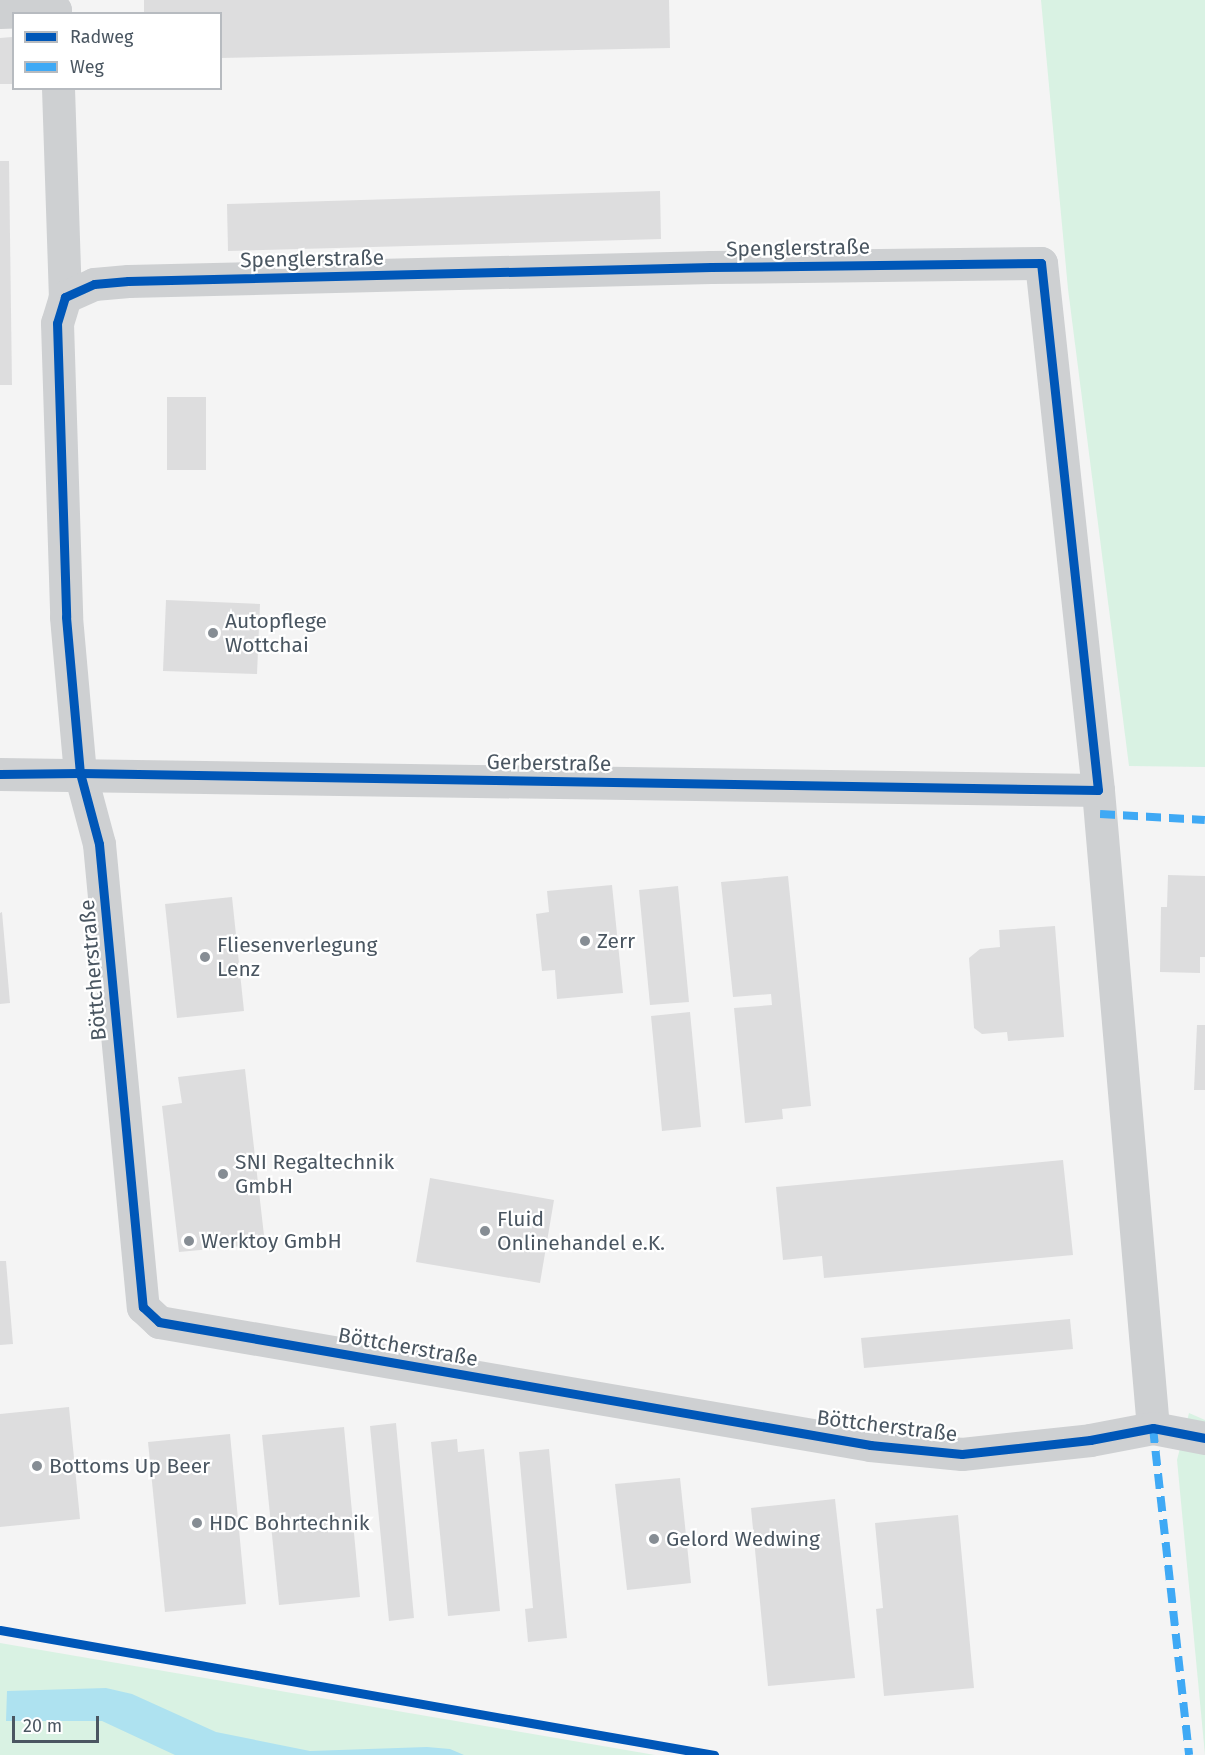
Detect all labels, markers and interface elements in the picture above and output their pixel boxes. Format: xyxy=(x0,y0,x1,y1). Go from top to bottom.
legend xyxy=(12,12,222,90)
text: Radweg xyxy=(70,26,133,48)
text: Weg xyxy=(70,56,104,78)
street label: Spenglerstraße xyxy=(726,234,870,262)
street label: Spenglerstraße xyxy=(240,245,384,273)
place label: Autopflege Wottchai xyxy=(225,608,327,658)
marker: Autopflege Wottchai xyxy=(206,626,220,640)
street label: Gerberstraße xyxy=(486,749,612,777)
street label: Böttcherstraße xyxy=(74,898,112,1042)
place label: Zerr xyxy=(597,928,635,954)
place label: Fliesenverlegung Lenz xyxy=(217,932,377,982)
marker: Zerr xyxy=(578,934,592,948)
marker: Fliesenverlegung Lenz xyxy=(198,950,212,964)
place label: SNI Regaltechnik GmbH xyxy=(235,1149,394,1199)
marker: SNI Regaltechnik GmbH xyxy=(216,1167,230,1181)
place label: Fluid Onlinehandel e.K. xyxy=(497,1206,665,1256)
marker: Fluid Onlinehandel e.K. xyxy=(478,1224,492,1238)
place label: Werktoy GmbH xyxy=(201,1228,342,1254)
marker: Werktoy GmbH xyxy=(182,1234,196,1248)
street label: Böttcherstraße xyxy=(336,1322,480,1372)
street label: Böttcherstraße xyxy=(815,1405,959,1447)
place label: Bottoms Up Beer xyxy=(49,1453,210,1479)
marker: Bottoms Up Beer xyxy=(30,1459,44,1473)
place label: HDC Bohrtechnik xyxy=(209,1510,370,1536)
marker: HDC Bohrtechnik xyxy=(190,1516,204,1530)
place label: Gelord Wedwing xyxy=(666,1526,820,1552)
marker: Gelord Wedwing xyxy=(647,1532,661,1546)
scale bar xyxy=(15,1704,102,1742)
text: 20 m xyxy=(23,1715,62,1737)

